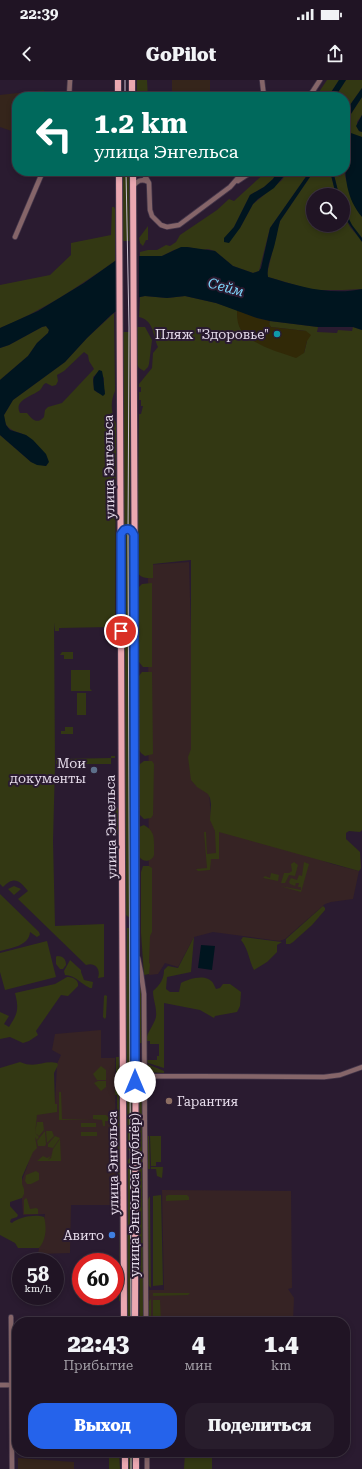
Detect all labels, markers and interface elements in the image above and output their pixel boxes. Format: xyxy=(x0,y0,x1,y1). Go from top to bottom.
text: 22:39 xyxy=(20,5,58,23)
icon: back xyxy=(16,43,38,65)
icon: share xyxy=(324,43,346,65)
text: GoPilot xyxy=(146,44,216,65)
text: 1.2 km xyxy=(94,107,188,140)
icon: left xyxy=(28,108,80,160)
text: улица Энгельса xyxy=(94,141,239,162)
map controls xyxy=(306,188,350,232)
button: search xyxy=(306,188,350,232)
water label: Сейм xyxy=(206,275,246,299)
place label: Пляж "Здоровье" xyxy=(155,327,269,342)
marker: Пляж "Здоровье" xyxy=(272,329,282,339)
street label: улица Энгельса xyxy=(101,415,117,519)
pin xyxy=(104,614,138,648)
icon: arrive xyxy=(110,620,132,642)
place label: Мои документы xyxy=(10,756,86,786)
marker: Мои документы xyxy=(89,765,99,775)
street label: улица Энгельса xyxy=(103,775,119,879)
position arrow xyxy=(114,1061,156,1103)
place label: Гарантия xyxy=(177,1094,238,1109)
marker: Гарантия xyxy=(164,1096,174,1106)
street label: улица Энгельса xyxy=(105,1111,121,1215)
street label: улица Энгельса (дублёр) xyxy=(127,1113,142,1277)
place label: Авито xyxy=(64,1228,104,1243)
marker: Авито xyxy=(107,1230,117,1240)
speed limit sign: 60 xyxy=(72,1253,124,1305)
text: 58 xyxy=(27,1262,49,1286)
text: km/h xyxy=(25,1283,51,1294)
text: 22:43 xyxy=(67,1330,129,1358)
text: 4 xyxy=(192,1330,205,1358)
text: 1.4 xyxy=(264,1330,299,1358)
text: Прибытие xyxy=(63,1358,133,1373)
text: мин xyxy=(185,1358,212,1373)
text: km xyxy=(271,1358,291,1373)
button: Выход xyxy=(28,1403,177,1449)
button: Поделиться xyxy=(185,1403,334,1449)

